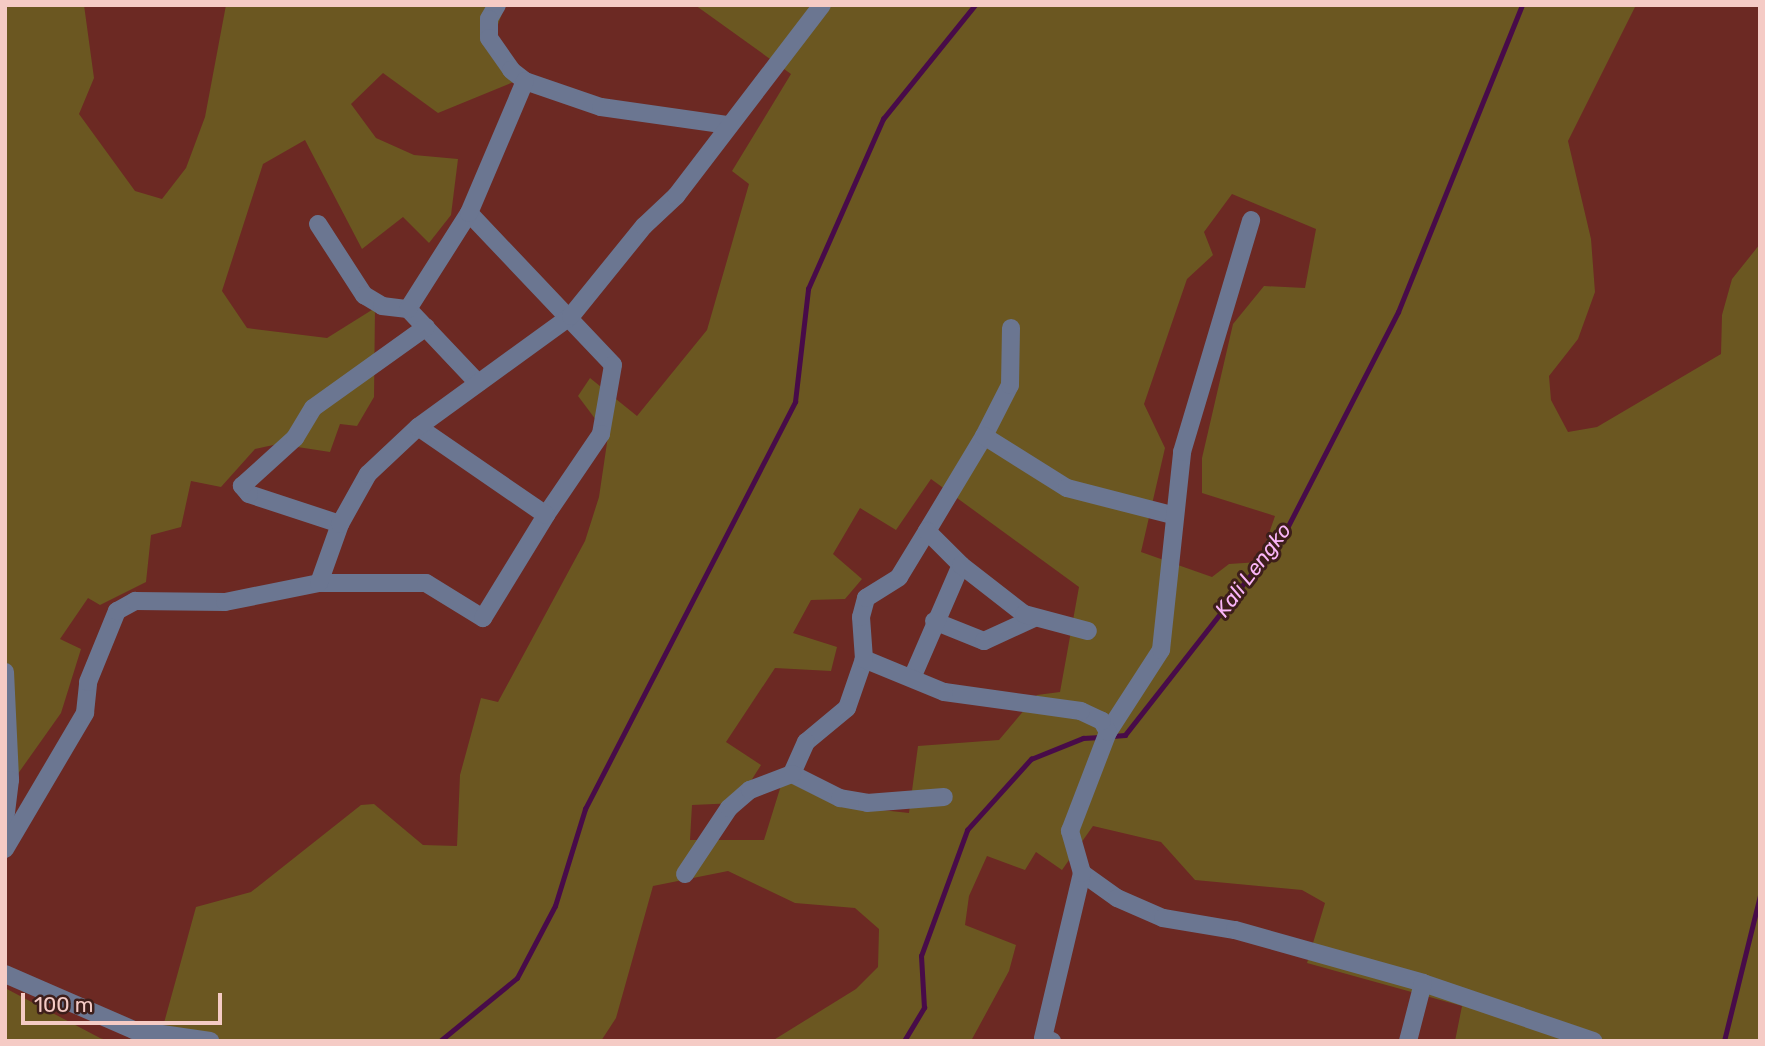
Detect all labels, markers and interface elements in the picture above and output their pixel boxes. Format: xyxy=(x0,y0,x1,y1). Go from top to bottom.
water label: Kali Lengko xyxy=(1210,518,1296,622)
scale bar xyxy=(24,979,226,1023)
text: 100 m xyxy=(34,992,93,1017)

